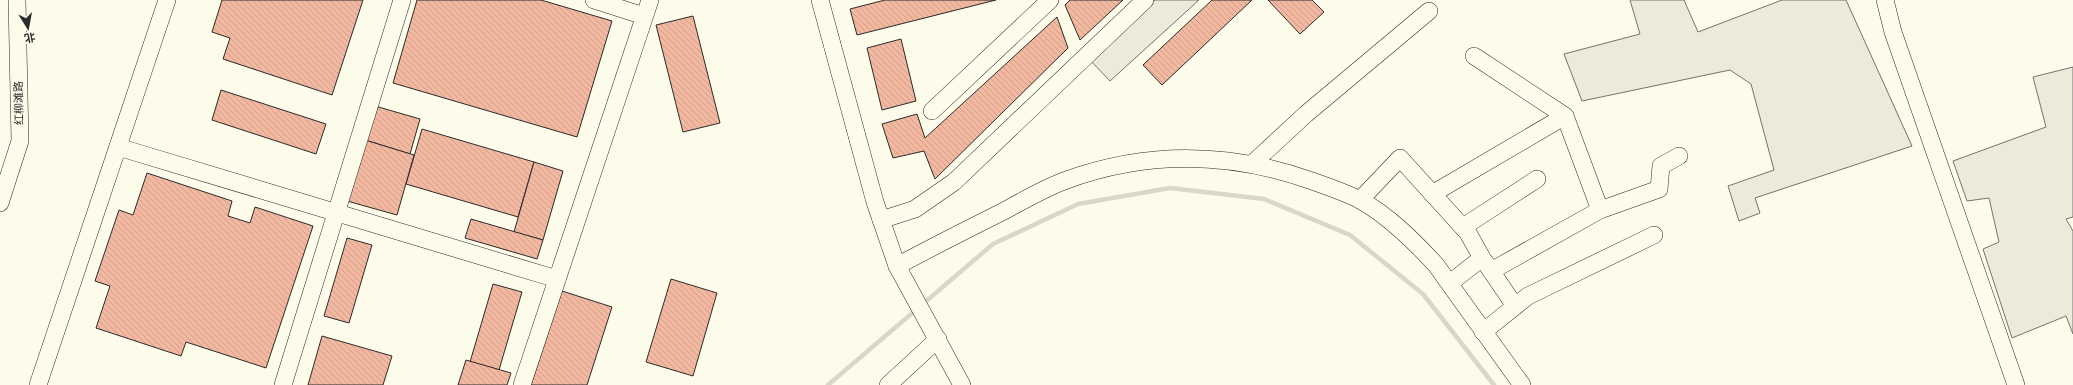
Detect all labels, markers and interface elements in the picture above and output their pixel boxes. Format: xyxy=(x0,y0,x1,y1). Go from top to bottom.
north arrow xyxy=(8,8,48,48)
text: 北 xyxy=(23,30,36,45)
street label: 红柳滩路 xyxy=(12,81,26,125)

